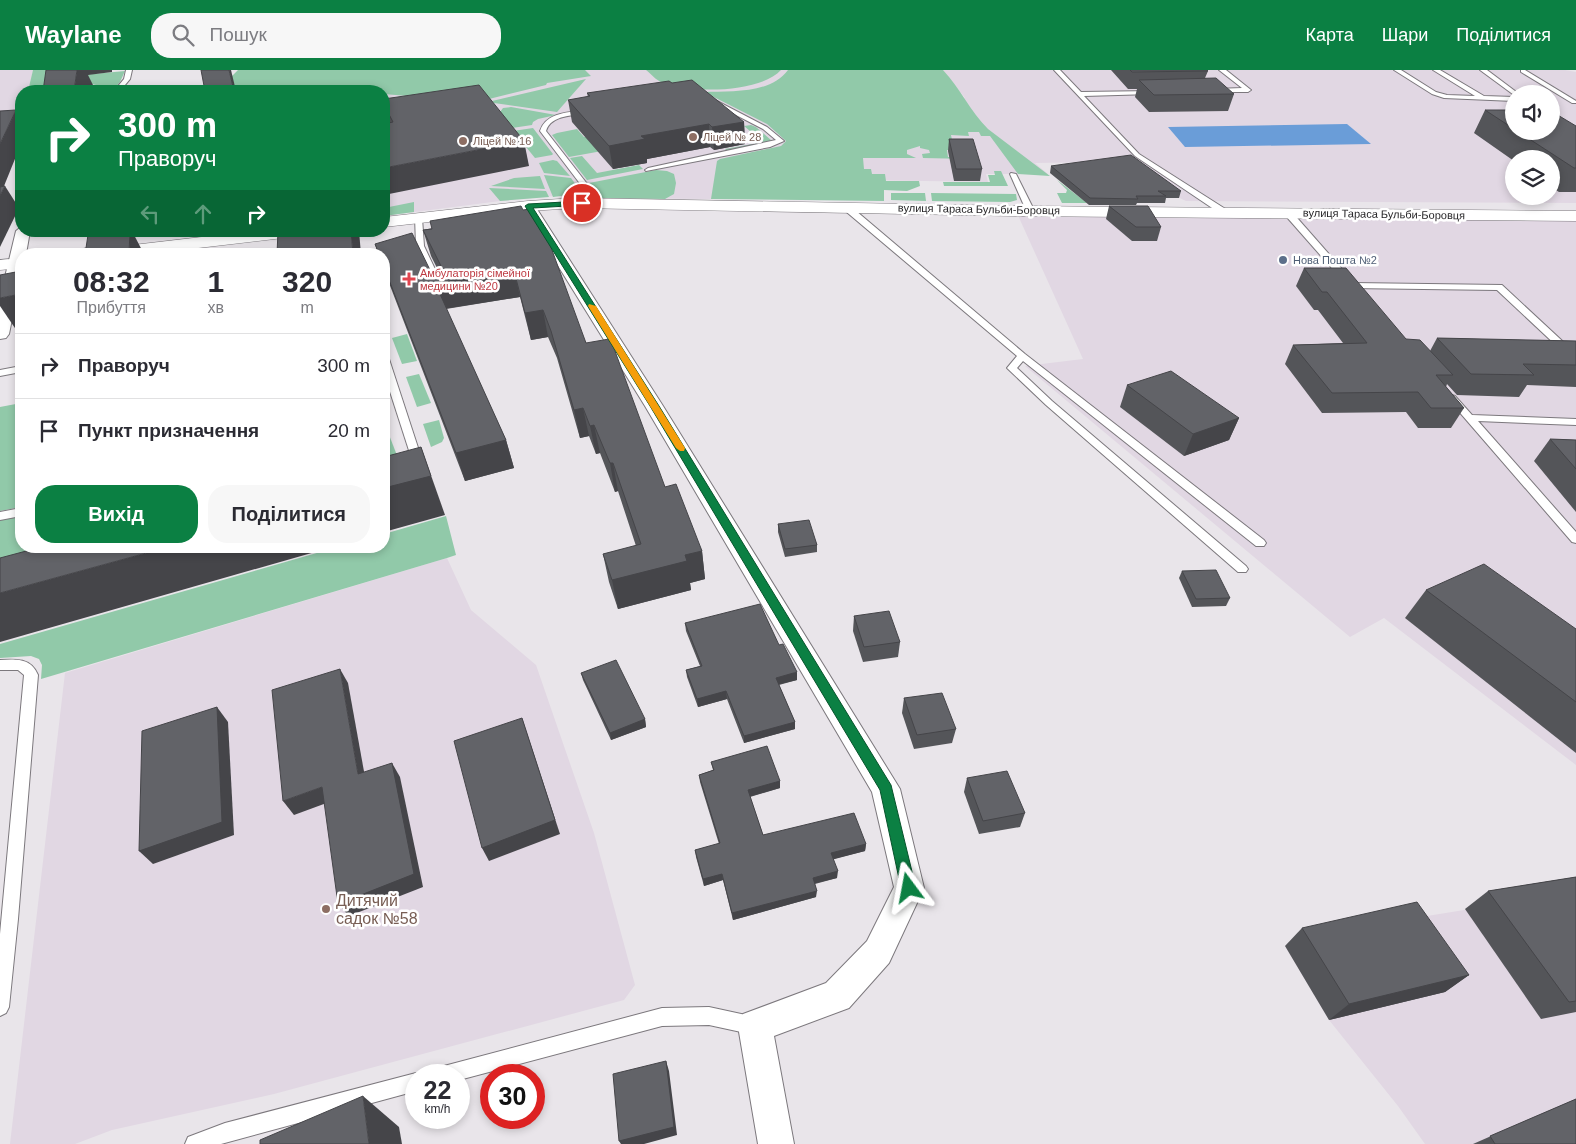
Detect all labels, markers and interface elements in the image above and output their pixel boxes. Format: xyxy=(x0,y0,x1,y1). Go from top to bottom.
search box xyxy=(151,13,501,58)
text: Waylane xyxy=(25,21,121,48)
icon: search xyxy=(169,21,197,49)
text: Пошук xyxy=(209,24,267,45)
text: Карта xyxy=(1306,25,1354,45)
text: Шари xyxy=(1382,25,1428,45)
text: Поділитися xyxy=(1456,25,1551,45)
map controls xyxy=(1505,85,1560,205)
button: sound xyxy=(1505,85,1560,140)
icon: right xyxy=(35,105,100,170)
text: 300 m xyxy=(118,105,217,144)
marker: Ліцей № 28 xyxy=(687,131,699,143)
place label: Ліцей № 28 xyxy=(703,131,761,143)
marker: Ліцей № 16 xyxy=(457,135,469,147)
place label: Ліцей № 16 xyxy=(473,135,531,147)
text: Праворуч xyxy=(118,146,216,171)
button: layers xyxy=(1505,150,1560,205)
pin xyxy=(561,182,603,224)
icon: arrive xyxy=(568,189,596,217)
icon: left xyxy=(136,200,164,228)
icon: ahead xyxy=(189,200,217,228)
icon: right xyxy=(242,200,270,228)
street label: вулиця Тараса Бульби-Боровця xyxy=(898,202,1060,216)
street label: вулиця Тараса Бульби-Боровця xyxy=(1303,207,1465,221)
marker: Нова Пошта №2 xyxy=(1277,254,1289,266)
place label: Нова Пошта №2 xyxy=(1293,254,1377,266)
text: 08:32 xyxy=(73,265,150,298)
text: 1 xyxy=(207,265,224,298)
text: 320 xyxy=(282,265,332,298)
place label: Амбулаторія сімейної медицини №20 xyxy=(420,267,530,292)
marker: Амбулаторія сімейної медицини №20 xyxy=(402,272,416,286)
text: Прибуття xyxy=(77,299,146,316)
text: хв xyxy=(208,299,224,316)
text: m xyxy=(300,299,314,316)
icon: right xyxy=(35,352,63,380)
text: Праворуч xyxy=(78,355,170,376)
text: 300 m xyxy=(317,355,370,376)
icon: arrive xyxy=(35,417,63,445)
text: Пункт призначення xyxy=(78,420,259,441)
text: 20 m xyxy=(328,420,370,441)
button: Вихід xyxy=(35,485,198,543)
button: Поділитися xyxy=(208,485,370,543)
position arrow xyxy=(882,861,934,913)
place label: Дитячий садок №58 xyxy=(336,892,418,927)
marker: Дитячий садок №58 xyxy=(320,903,332,915)
speed limit sign: 30 xyxy=(480,1064,545,1129)
text: 22 xyxy=(424,1076,451,1104)
text: km/h xyxy=(424,1102,451,1116)

